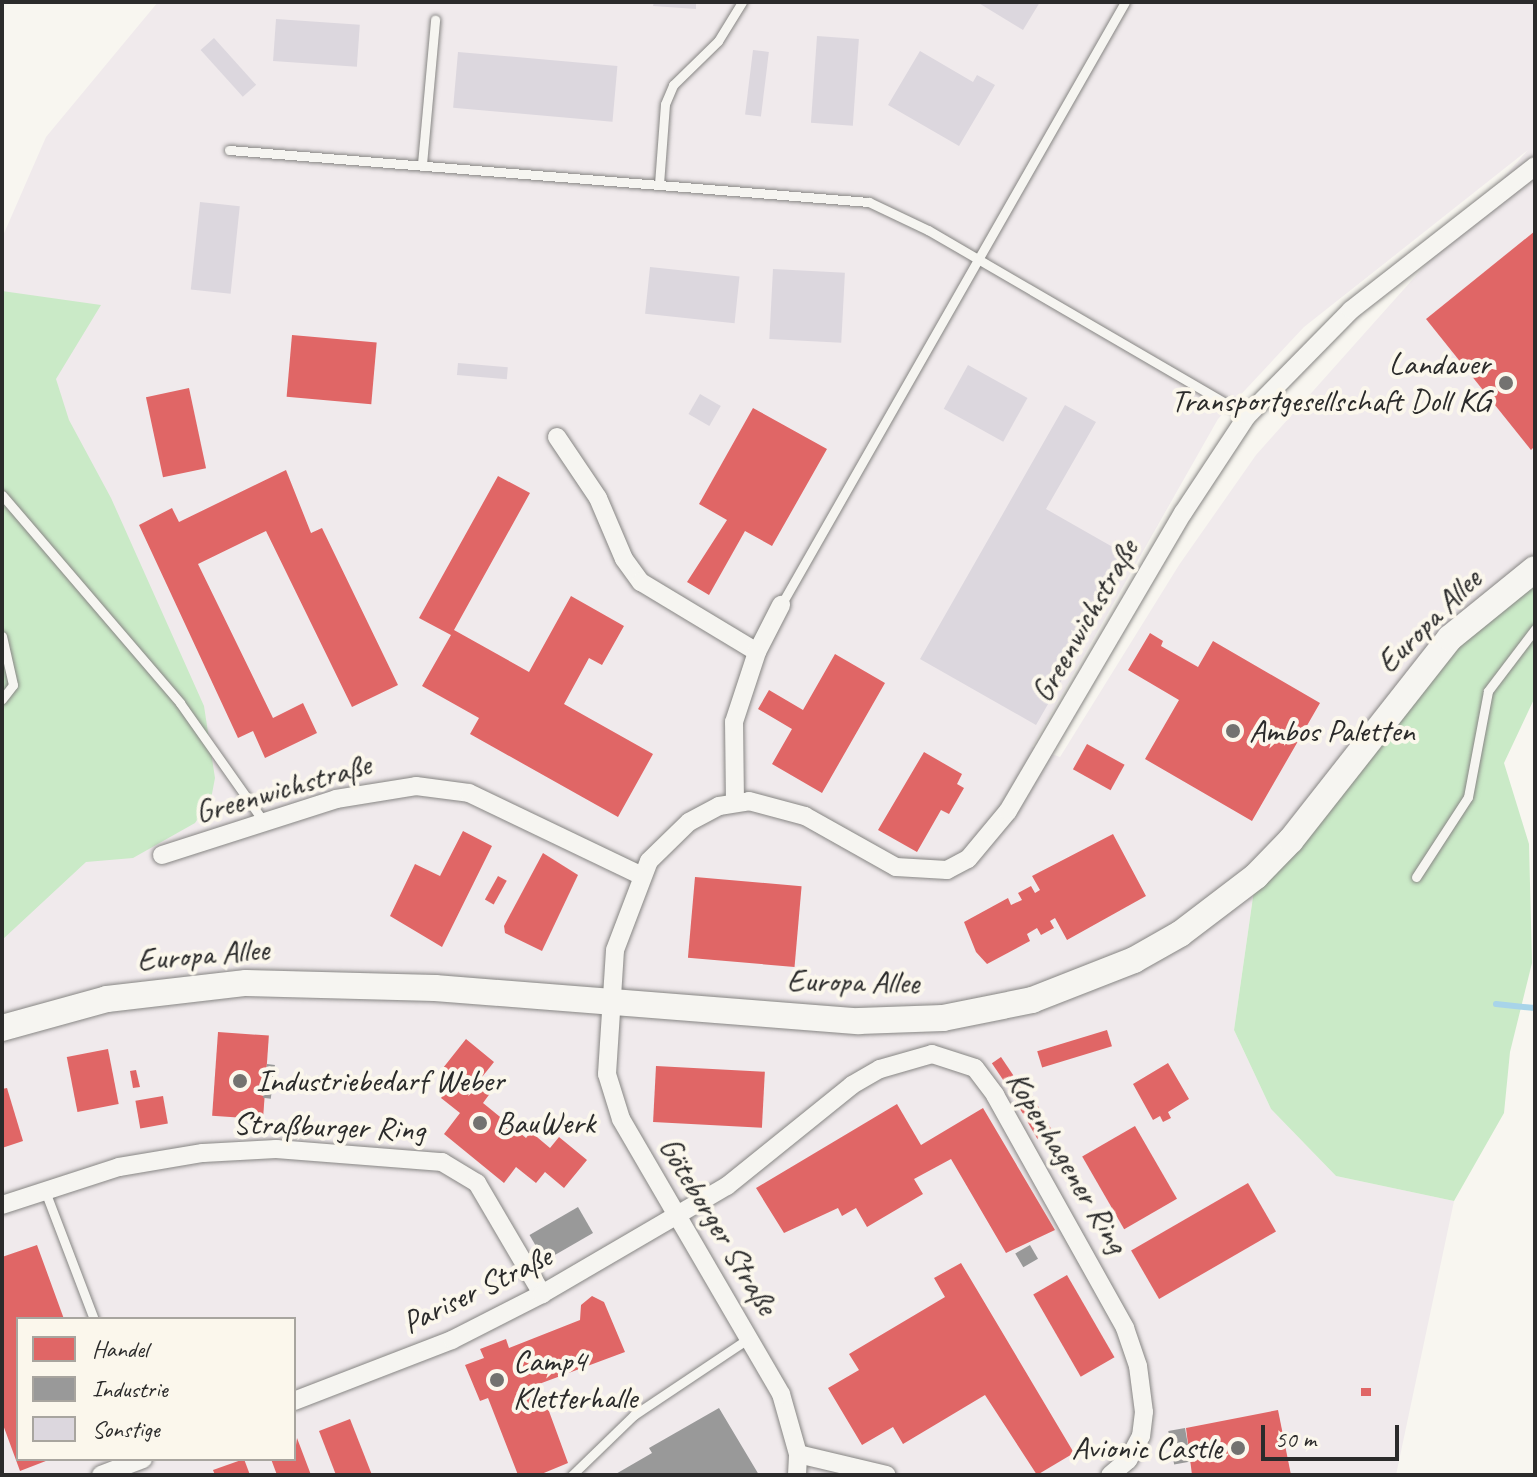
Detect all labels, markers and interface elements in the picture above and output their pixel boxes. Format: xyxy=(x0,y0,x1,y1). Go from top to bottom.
place label: Landauer Transportgesellschaft Doll KG xyxy=(1170,346,1490,421)
marker: Landauer Transportgesellschaft Doll KG xyxy=(1497,374,1515,392)
street label: Greenwichstraße xyxy=(1023,533,1147,709)
street label: Europa Allee xyxy=(1369,561,1489,681)
place label: Ambos Paletten xyxy=(1249,712,1416,750)
marker: Ambos Paletten xyxy=(1224,722,1242,740)
street label: Greenwichstraße xyxy=(191,746,375,832)
street label: Europa Allee xyxy=(135,930,271,980)
street label: Europa Allee xyxy=(787,962,919,1002)
place label: Industriebedarf Weber xyxy=(256,1062,505,1100)
street label: Kopenhagener Ring xyxy=(998,1064,1136,1260)
marker: Industriebedarf Weber xyxy=(231,1072,249,1090)
street label: Straßburger Ring xyxy=(232,1104,426,1150)
place label: BauWerk xyxy=(496,1104,595,1142)
marker: BauWerk xyxy=(471,1114,489,1132)
street label: Göteborger Straße xyxy=(650,1130,786,1322)
street label: Pariser Straße xyxy=(396,1237,558,1343)
legend xyxy=(16,1317,296,1461)
text: Handel xyxy=(92,1334,148,1364)
place label: Camp4 Kletterhalle xyxy=(513,1343,637,1418)
marker: Camp4 Kletterhalle xyxy=(488,1371,506,1389)
text: Industrie xyxy=(92,1374,168,1404)
scale bar xyxy=(1265,1409,1403,1459)
text: Sonstige xyxy=(92,1414,160,1444)
text: 50 m xyxy=(1275,1424,1316,1454)
place label: Avionic Castle xyxy=(1071,1429,1222,1467)
marker: Avionic Castle xyxy=(1229,1439,1247,1457)

